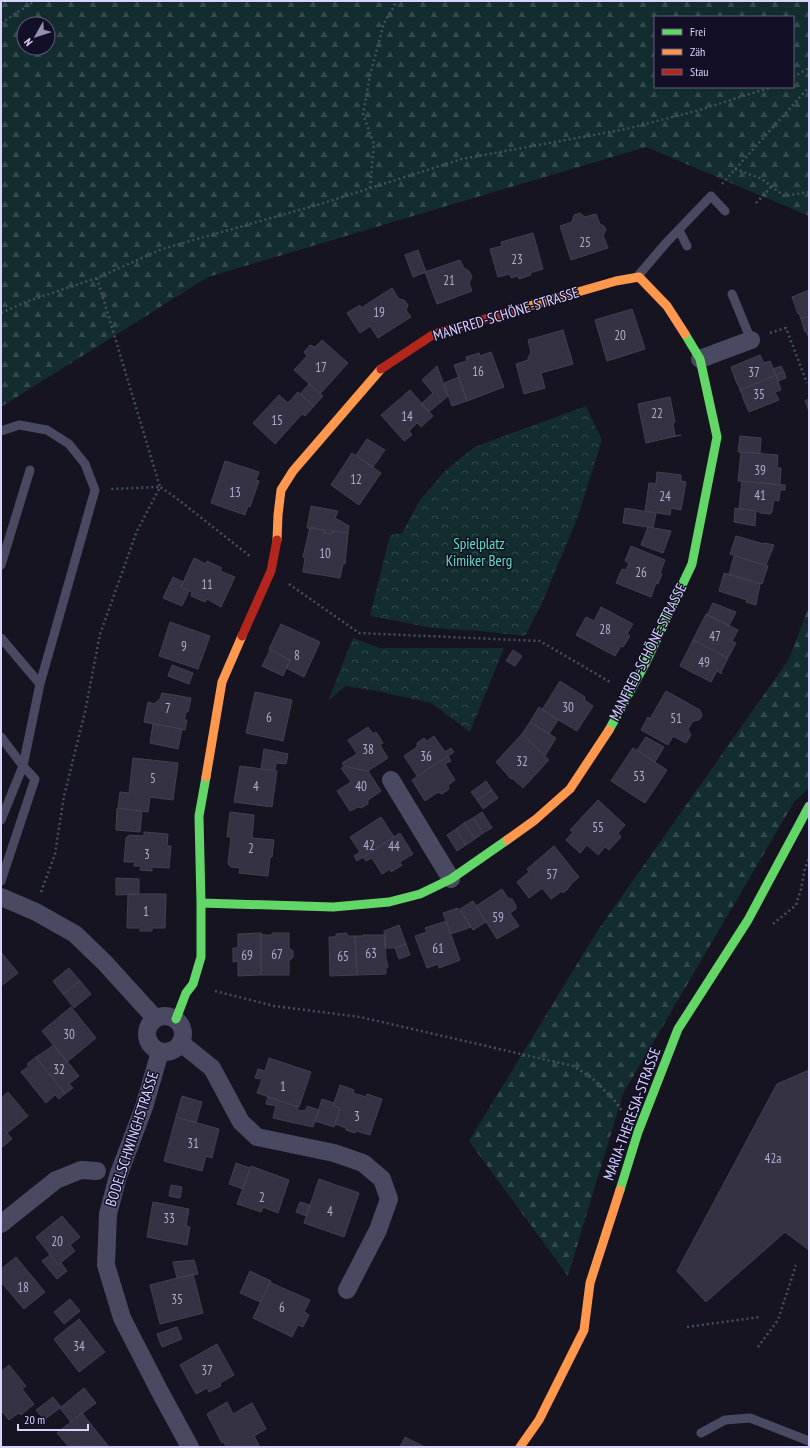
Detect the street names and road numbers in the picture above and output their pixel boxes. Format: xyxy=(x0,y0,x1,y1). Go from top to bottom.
street label: MANFRED-SCHÖNE-STRASSE xyxy=(431,282,581,345)
street label: MANFRED-SCHÖNE-STRASSE xyxy=(605,580,690,724)
street label: MARIA-THERESIA-STRASSE xyxy=(599,1045,664,1183)
street label: BODELSCHWINGHSTRASSE xyxy=(101,1069,162,1209)

